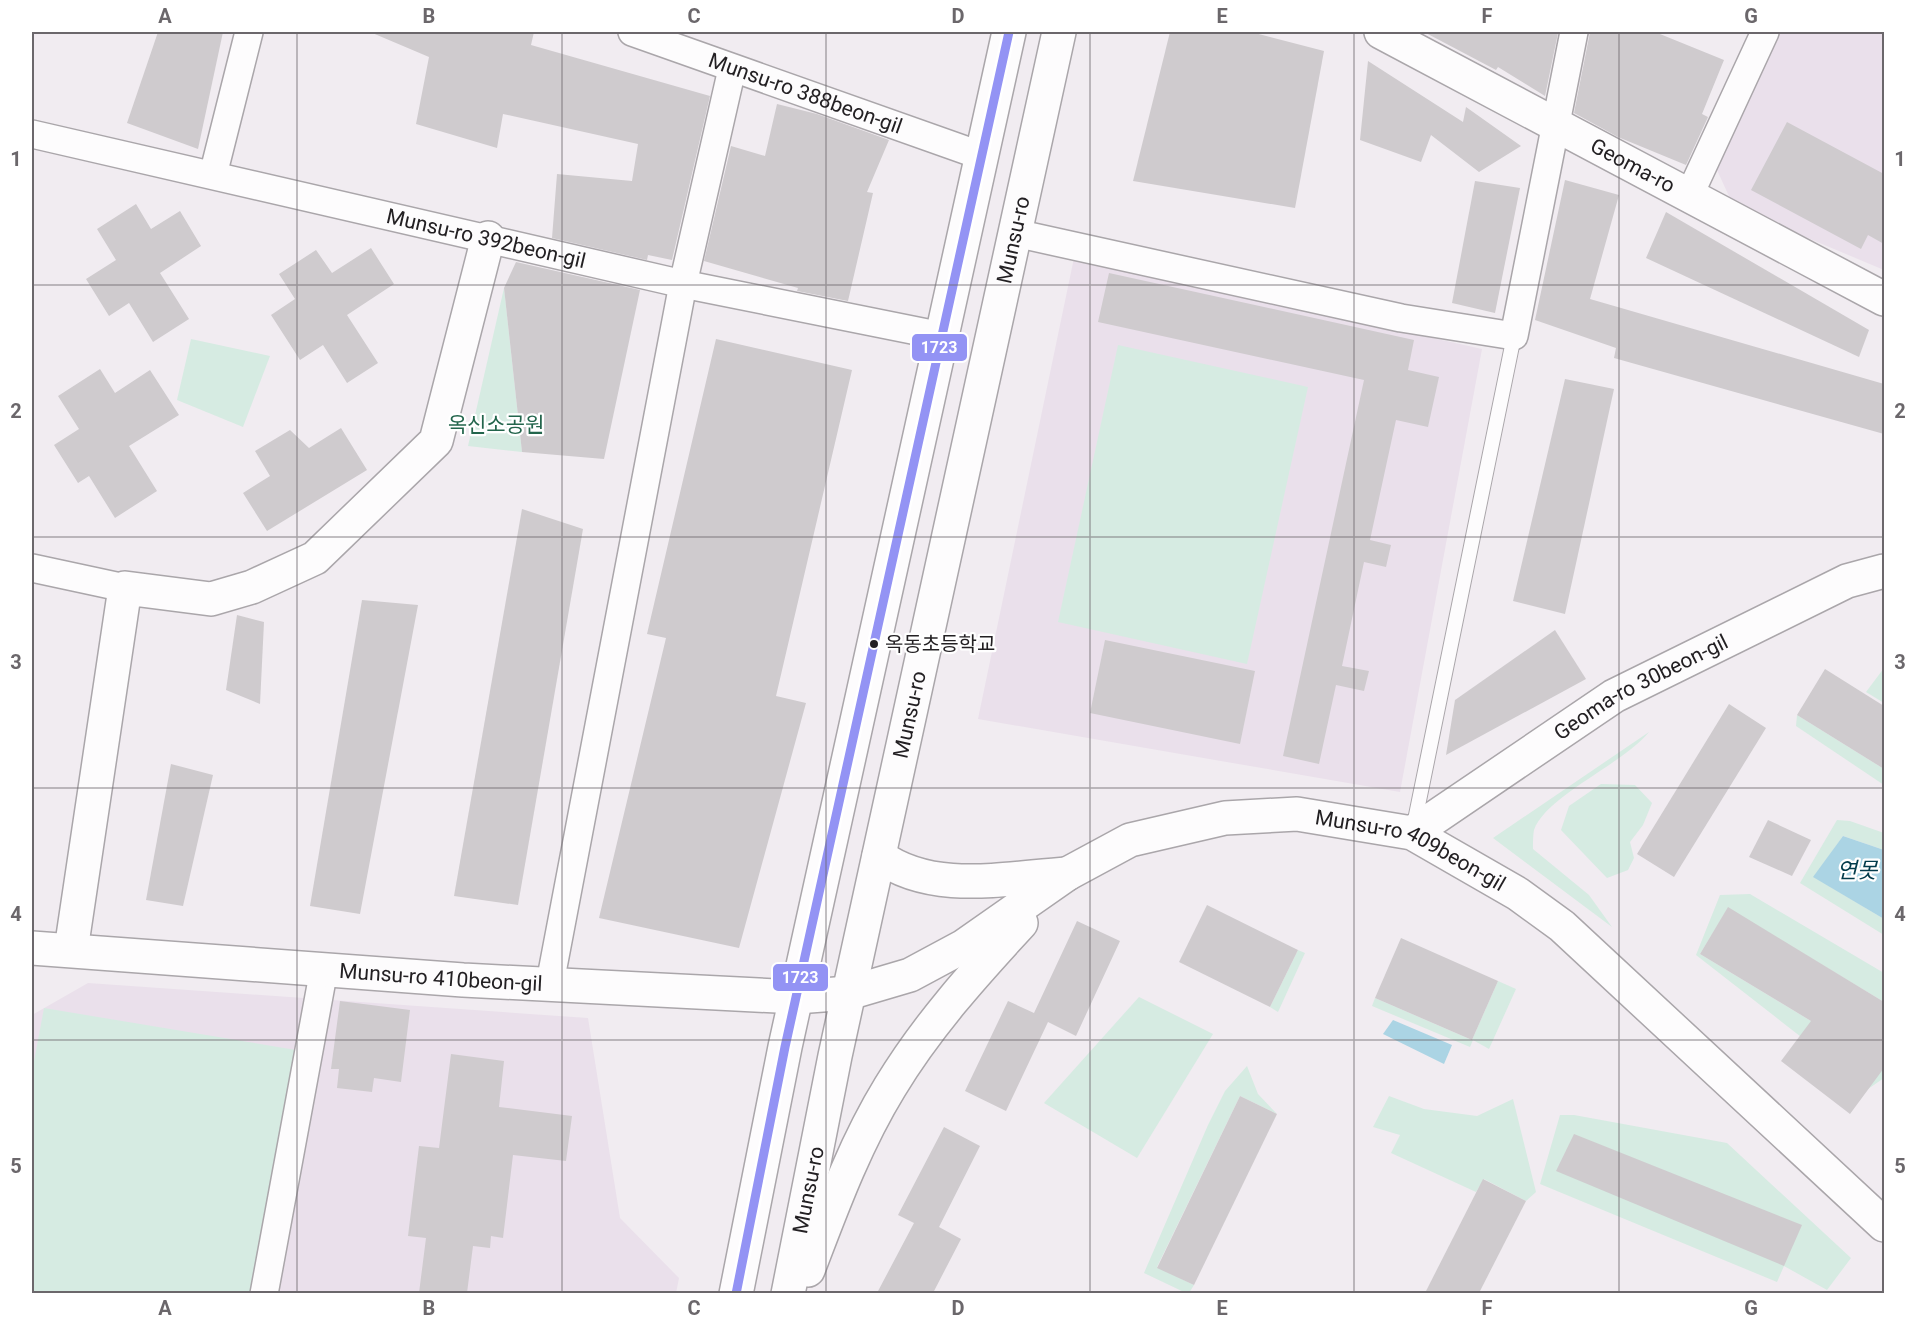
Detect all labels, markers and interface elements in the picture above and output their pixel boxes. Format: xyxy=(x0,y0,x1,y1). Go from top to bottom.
text: A xyxy=(158,4,172,28)
text: B xyxy=(423,4,435,28)
text: C xyxy=(687,4,701,28)
text: D xyxy=(952,4,965,28)
text: E xyxy=(1216,4,1228,28)
text: F xyxy=(1482,4,1493,28)
text: G xyxy=(1744,4,1758,28)
street label: Munsu-ro 388beon-gil xyxy=(705,48,905,139)
street label: Geoma-ro xyxy=(1586,133,1679,198)
text: 1 xyxy=(10,147,22,171)
text: 1 xyxy=(1894,147,1906,171)
street label: Munsu-ro xyxy=(992,194,1035,286)
street label: Munsu-ro 392beon-gil xyxy=(384,204,588,273)
line badge: 1723 xyxy=(911,333,968,362)
text: 1723 xyxy=(921,338,957,357)
text: 2 xyxy=(10,399,22,423)
text: 2 xyxy=(1894,399,1906,423)
park label: 옥신소공원 xyxy=(448,413,544,437)
street label: Geoma-ro 30beon-gil xyxy=(1550,630,1732,745)
place label: 옥동초등학교 xyxy=(885,632,995,656)
marker: 옥동초등학교 xyxy=(868,638,880,650)
text: 3 xyxy=(10,650,22,674)
text: 3 xyxy=(1894,650,1906,674)
street label: Munsu-ro xyxy=(888,669,931,761)
street label: Munsu-ro 409beon-gil xyxy=(1313,805,1510,896)
water label: 연못 xyxy=(1837,858,1879,883)
text: 4 xyxy=(10,902,22,926)
text: 4 xyxy=(1894,902,1906,926)
street label: Munsu-ro 410beon-gil xyxy=(338,959,543,996)
line badge: 1723 xyxy=(772,963,829,992)
text: 1723 xyxy=(782,968,818,987)
street label: Munsu-ro xyxy=(788,1144,829,1236)
text: 5 xyxy=(10,1154,22,1178)
text: 5 xyxy=(1894,1154,1906,1178)
text: A xyxy=(158,1296,172,1320)
text: B xyxy=(423,1296,435,1320)
text: C xyxy=(687,1296,701,1320)
text: D xyxy=(952,1296,965,1320)
text: E xyxy=(1216,1296,1228,1320)
text: F xyxy=(1482,1296,1493,1320)
text: G xyxy=(1744,1296,1758,1320)

